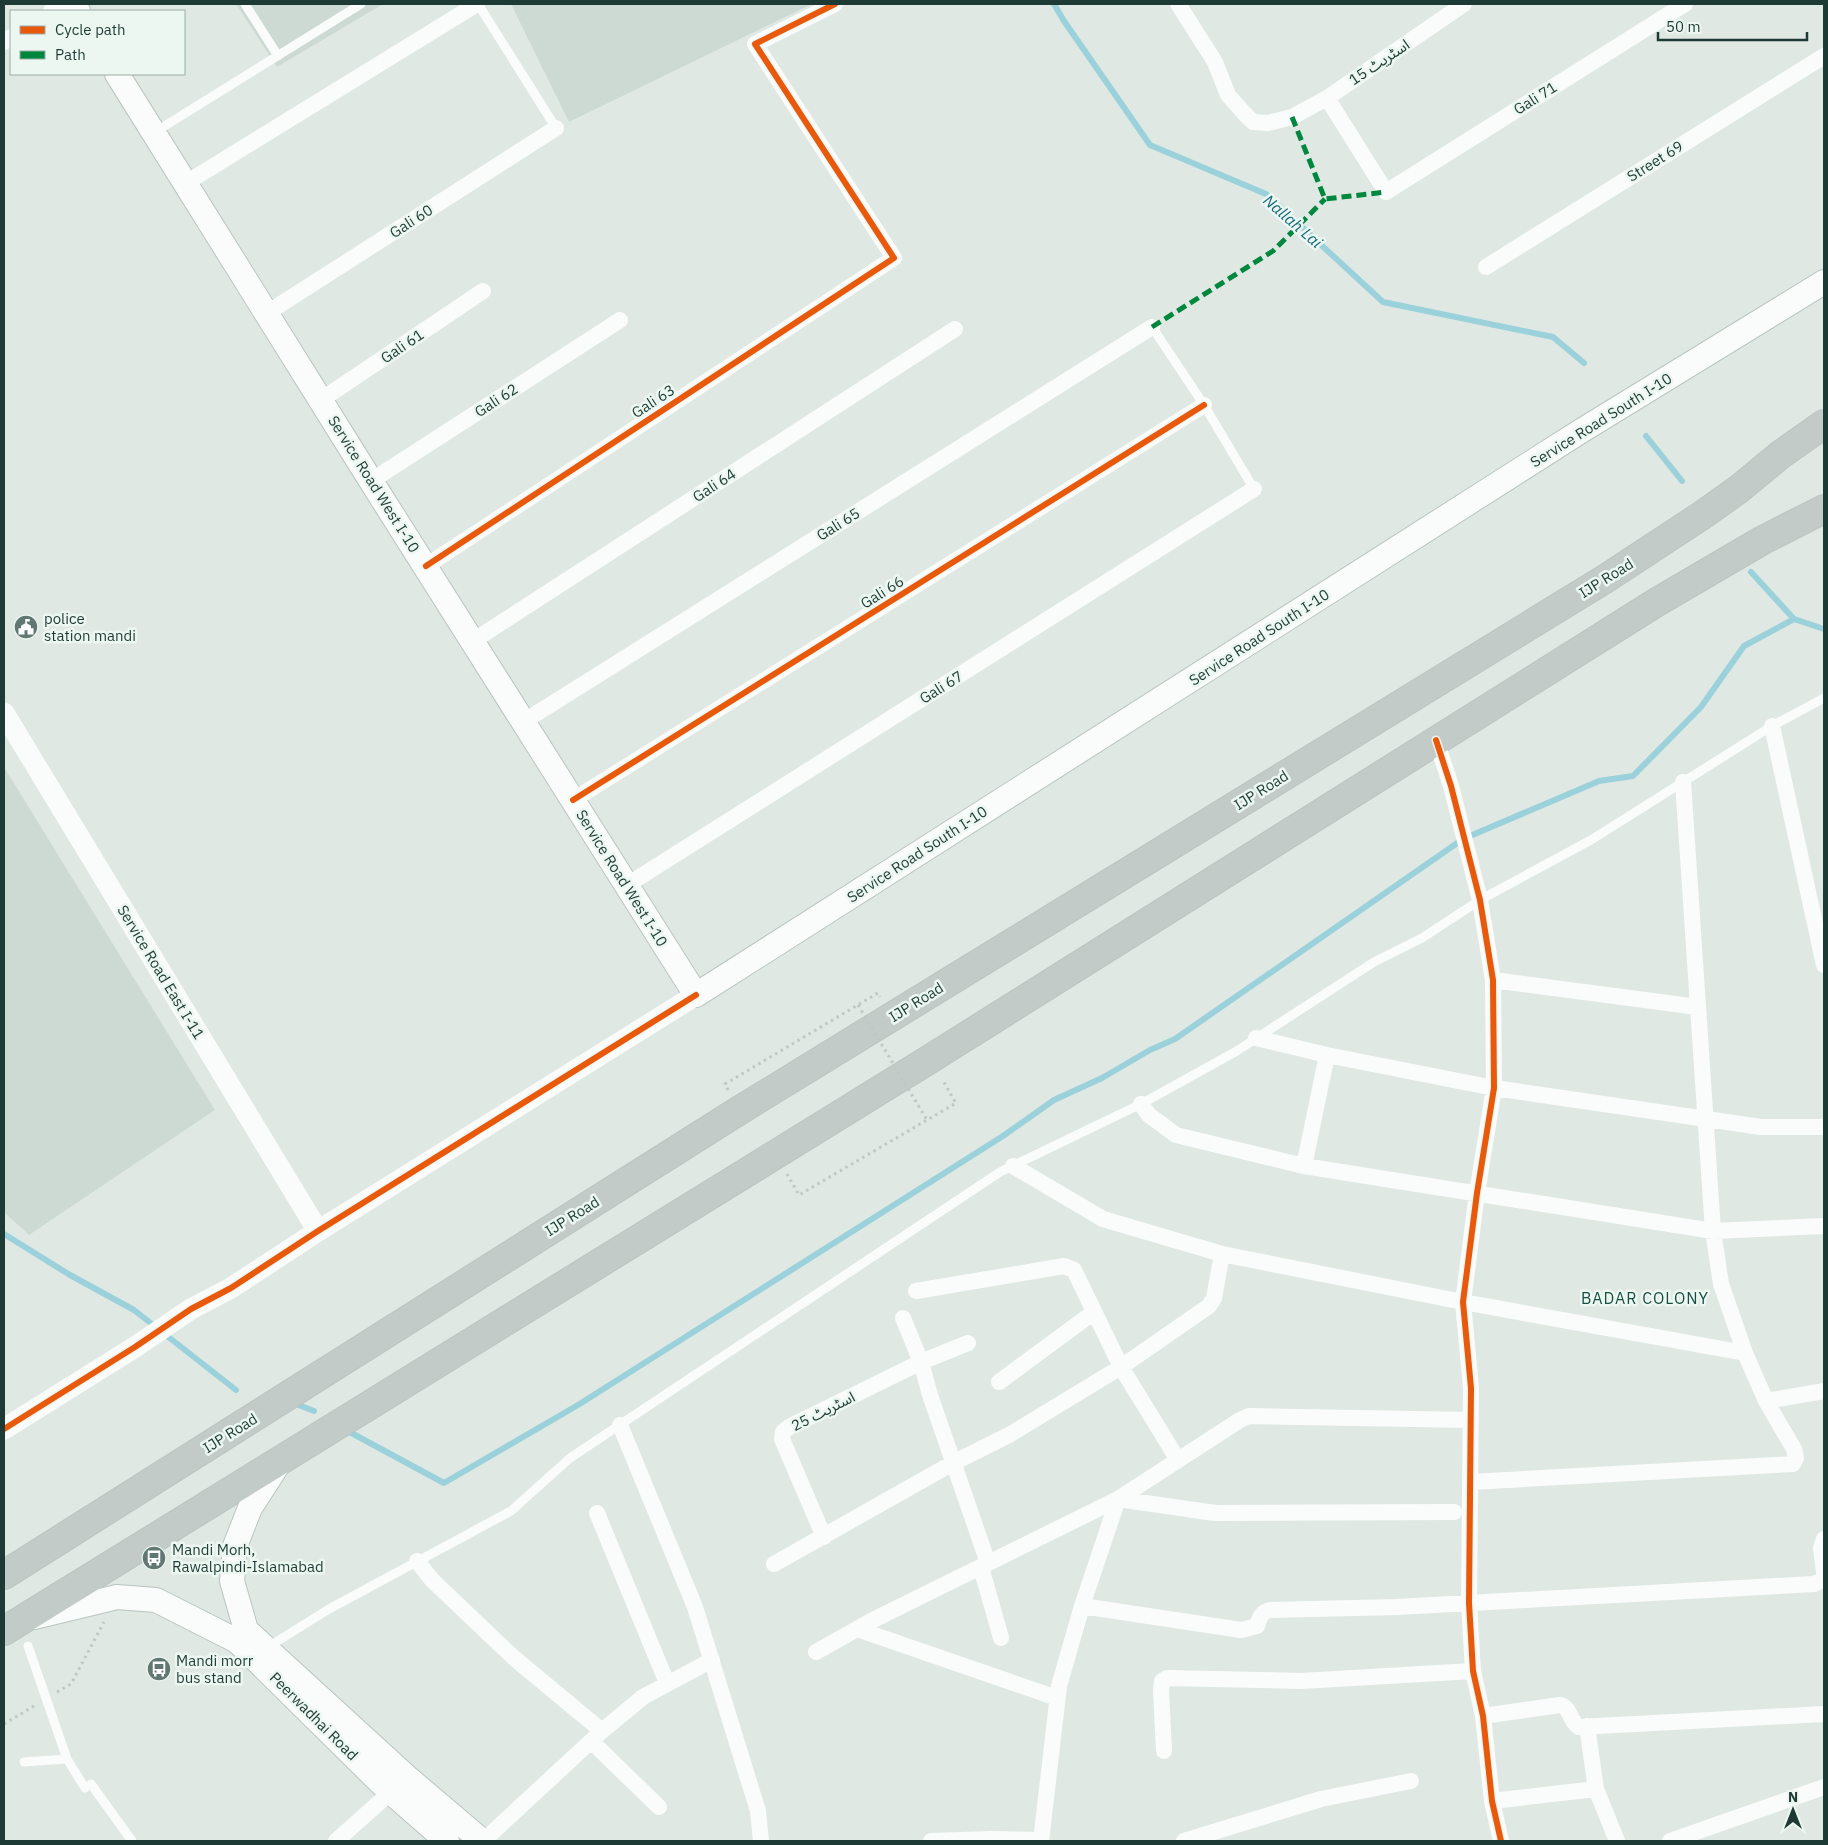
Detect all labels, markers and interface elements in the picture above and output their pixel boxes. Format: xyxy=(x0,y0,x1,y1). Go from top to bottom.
legend xyxy=(10,10,185,75)
scale bar xyxy=(1658,10,1807,42)
text: 50 m xyxy=(1666,17,1701,36)
text: Cycle path xyxy=(55,20,126,39)
street label: اسٹریٹ 15 xyxy=(1345,35,1413,89)
text: Path xyxy=(55,45,86,64)
street label: Gali 71 xyxy=(1510,77,1560,119)
street label: Street 69 xyxy=(1623,136,1687,186)
water label: Nallah Lai xyxy=(1259,190,1327,253)
street label: Gali 60 xyxy=(386,200,436,242)
street label: Gali 61 xyxy=(377,325,427,367)
street label: Service Road South I-10 xyxy=(1527,369,1675,471)
street label: Gali 62 xyxy=(471,379,521,421)
street label: Gali 63 xyxy=(628,380,678,422)
street label: Service Road West I-10 xyxy=(324,412,424,556)
street label: Gali 64 xyxy=(689,464,739,506)
street label: Gali 65 xyxy=(813,503,863,545)
street label: IJP Road xyxy=(1575,554,1637,602)
street label: Gali 66 xyxy=(857,571,907,613)
street label: Service Road South I-10 xyxy=(1185,585,1333,689)
place label: police station mandi xyxy=(44,609,136,645)
public building icon: police station mandi xyxy=(13,614,39,640)
street label: Gali 67 xyxy=(916,666,966,708)
street label: IJP Road xyxy=(1230,766,1292,814)
street label: Service Road South I-10 xyxy=(843,802,991,906)
street label: Service Road West I-10 xyxy=(572,806,672,950)
street label: Service Road East I-11 xyxy=(113,901,209,1043)
street label: IJP Road xyxy=(885,978,947,1026)
street label: IJP Road xyxy=(541,1192,603,1240)
district label: BADAR COLONY xyxy=(1581,1288,1709,1308)
street label: اسٹریٹ 25 xyxy=(788,1387,858,1435)
street label: IJP Road xyxy=(199,1409,261,1457)
place label: Mandi Morh, Rawalpindi-Islamabad xyxy=(172,1540,324,1576)
bus stop icon: Mandi Morh, Rawalpindi-Islamabad xyxy=(141,1545,167,1571)
place label: Mandi morr bus stand xyxy=(176,1651,254,1687)
bus stop icon: Mandi morr bus stand xyxy=(146,1656,172,1682)
street label: Peerwadhai Road xyxy=(266,1668,362,1764)
north arrow xyxy=(1768,1785,1818,1835)
text: N xyxy=(1788,1788,1798,1806)

